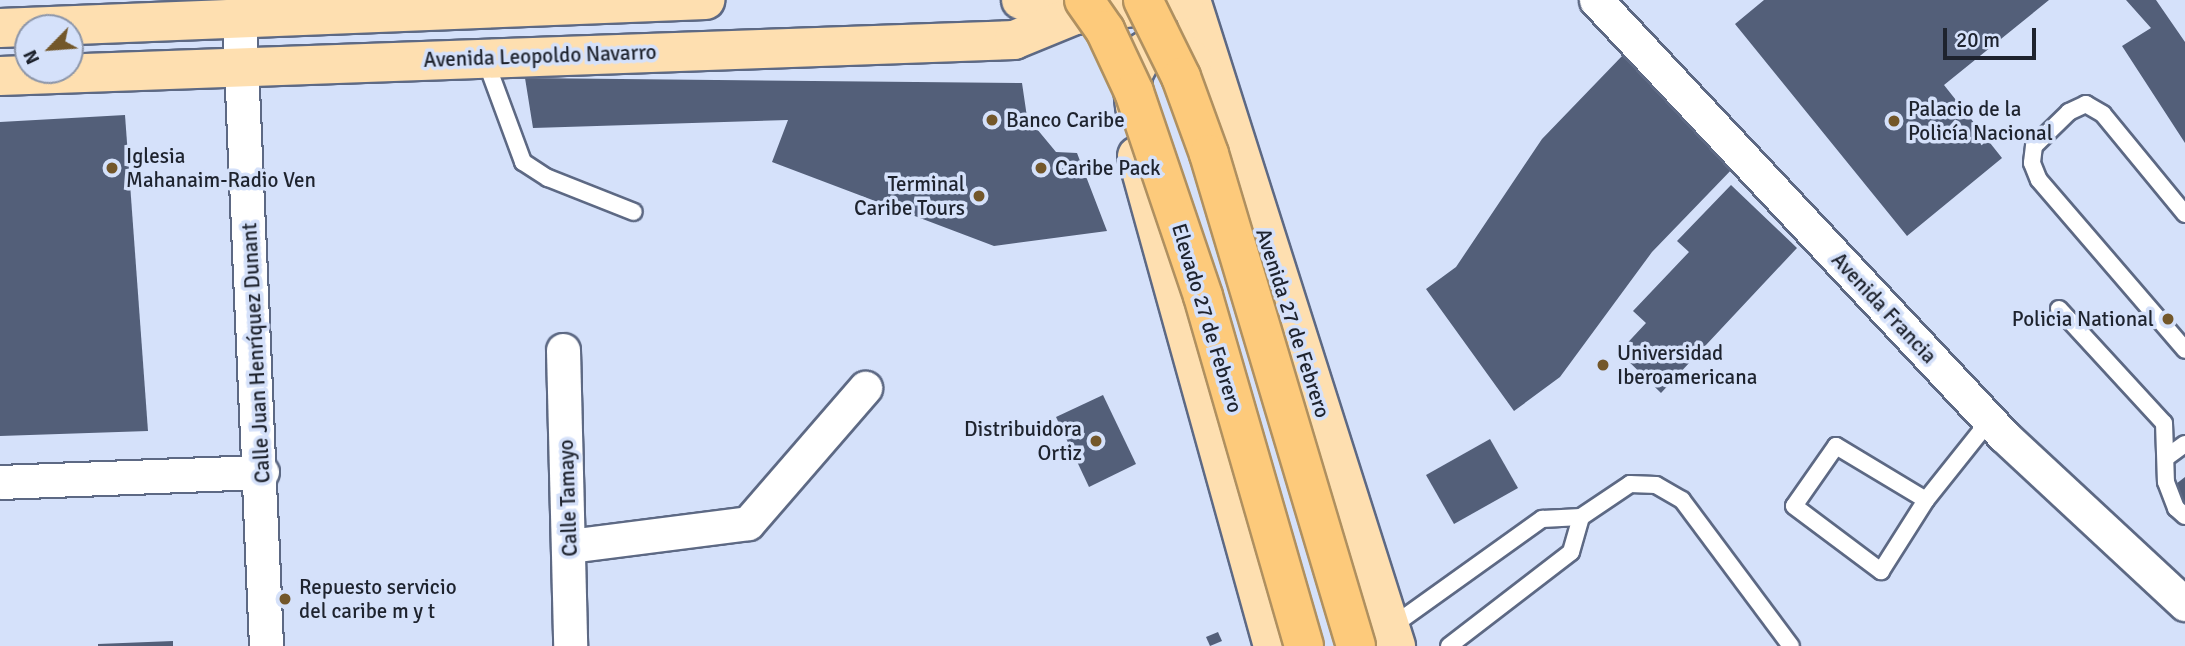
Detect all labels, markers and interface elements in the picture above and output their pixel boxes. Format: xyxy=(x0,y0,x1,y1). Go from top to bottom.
north arrow xyxy=(14,14,84,84)
scale bar xyxy=(1947,14,2040,58)
text: 20 m xyxy=(1956,27,2000,53)
street label: Avenida Leopoldo Navarro xyxy=(423,39,657,73)
text: N xyxy=(18,46,45,68)
place label: Palacio de la Policía Nacional xyxy=(1908,96,2053,146)
place label: Banco Caribe xyxy=(1006,107,1125,133)
marker: Banco Caribe xyxy=(984,112,1000,128)
marker: Palacio de la Policía Nacional xyxy=(1886,113,1902,129)
place label: Iglesia Mahanaim-Radio Ven xyxy=(126,143,316,193)
place label: Caribe Pack xyxy=(1055,155,1161,181)
marker: Iglesia Mahanaim-Radio Ven xyxy=(104,160,120,176)
marker: Caribe Pack xyxy=(1033,160,1049,176)
place label: Terminal Caribe Tours xyxy=(854,171,965,221)
marker: Terminal Caribe Tours xyxy=(971,188,987,204)
street label: Elevado 27 de Febrero xyxy=(1166,220,1248,416)
street label: Calle Juan Henríquez Dunant xyxy=(237,222,275,484)
street label: Avenida 27 de Febrero xyxy=(1251,225,1335,421)
street label: Avenida Francia xyxy=(1826,247,1942,369)
place label: Policia National xyxy=(2012,306,2154,332)
marker: Policia National xyxy=(2160,311,2176,327)
place label: Universidad Iberoamericana xyxy=(1617,340,1757,390)
marker: Universidad Iberoamericana xyxy=(1595,357,1611,373)
place label: Distribuidora Ortiz xyxy=(964,416,1082,466)
marker: Distribuidora Ortiz xyxy=(1088,433,1104,449)
street label: Calle Tamayo xyxy=(553,439,583,557)
place label: Repuesto servicio del caribe m y t xyxy=(299,574,457,624)
marker: Repuesto servicio del caribe m y t xyxy=(277,591,293,607)

